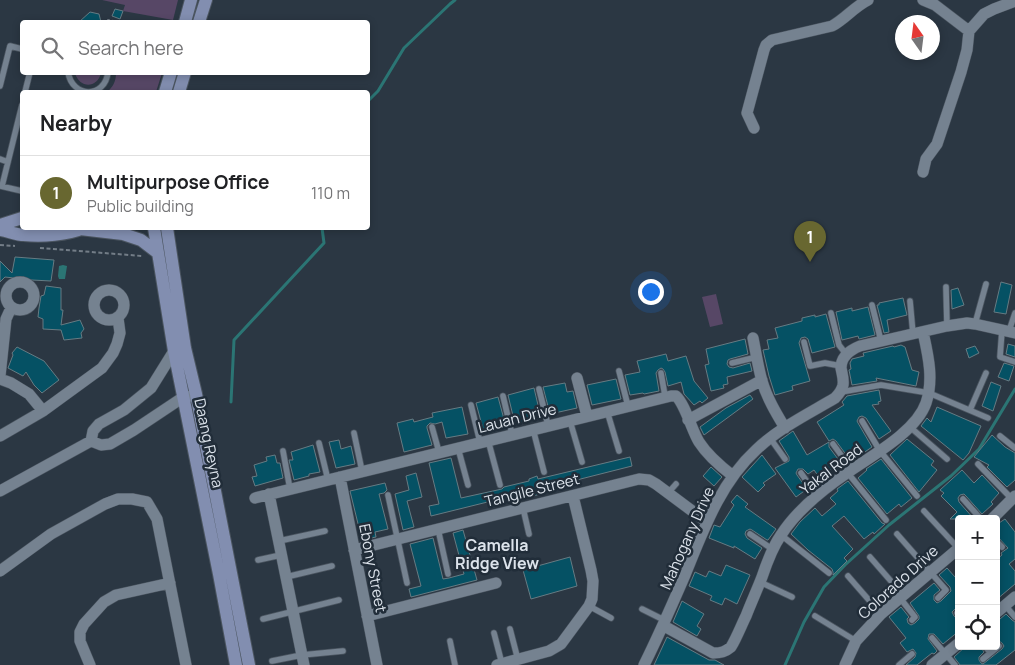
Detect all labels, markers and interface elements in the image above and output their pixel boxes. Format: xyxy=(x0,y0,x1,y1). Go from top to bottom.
north arrow xyxy=(895,15,940,60)
search box xyxy=(20,20,370,75)
icon: search xyxy=(38,34,66,62)
text: Search here xyxy=(78,35,184,61)
text: Nearby xyxy=(40,109,112,137)
text: Multipurpose Office xyxy=(87,169,269,195)
text: 1 xyxy=(52,182,60,204)
text: 110 m xyxy=(311,182,350,204)
text: Public building xyxy=(87,195,194,217)
pin: 1 xyxy=(794,221,826,262)
your location xyxy=(638,279,664,305)
street label: Daang Reyna xyxy=(189,396,229,490)
street label: Lauan Drive xyxy=(476,398,559,438)
street label: Yakal Road xyxy=(795,439,867,499)
street label: Tangile Street xyxy=(482,468,582,512)
street label: Mahogany Drive xyxy=(655,483,719,593)
map controls xyxy=(955,515,1000,650)
button: + xyxy=(955,515,1000,560)
street label: Ebony Street xyxy=(354,522,392,614)
district label: Camella Ridge View xyxy=(455,534,539,574)
street label: Colorado Drive xyxy=(853,540,943,624)
button: − xyxy=(955,560,1000,605)
button: locate xyxy=(955,605,1000,650)

